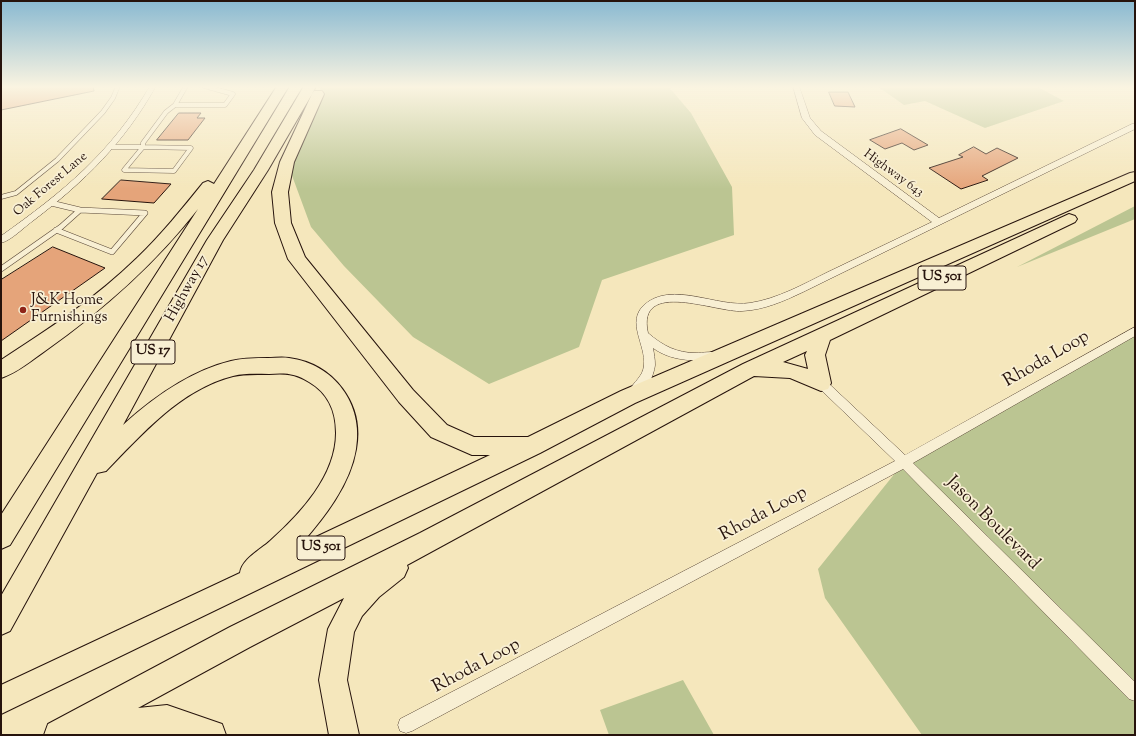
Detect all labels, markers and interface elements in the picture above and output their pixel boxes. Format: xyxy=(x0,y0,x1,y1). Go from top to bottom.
street label: Highway 643 xyxy=(860,147,926,201)
street label: Oak Forest Lane xyxy=(11,150,91,220)
street label: Highway 17 xyxy=(162,253,214,325)
road number: US 501 xyxy=(918,266,966,290)
place label: J&K Home Furnishings xyxy=(31,292,107,327)
marker: J&K Home Furnishings xyxy=(18,305,28,315)
street label: Rhoda Loop xyxy=(1000,327,1094,393)
road number: US 17 xyxy=(131,340,175,364)
street label: Jason Boulevard xyxy=(941,473,1043,575)
street label: Rhoda Loop xyxy=(717,483,811,547)
road number: US 501 xyxy=(297,536,345,560)
street label: Rhoda Loop xyxy=(430,635,524,699)

